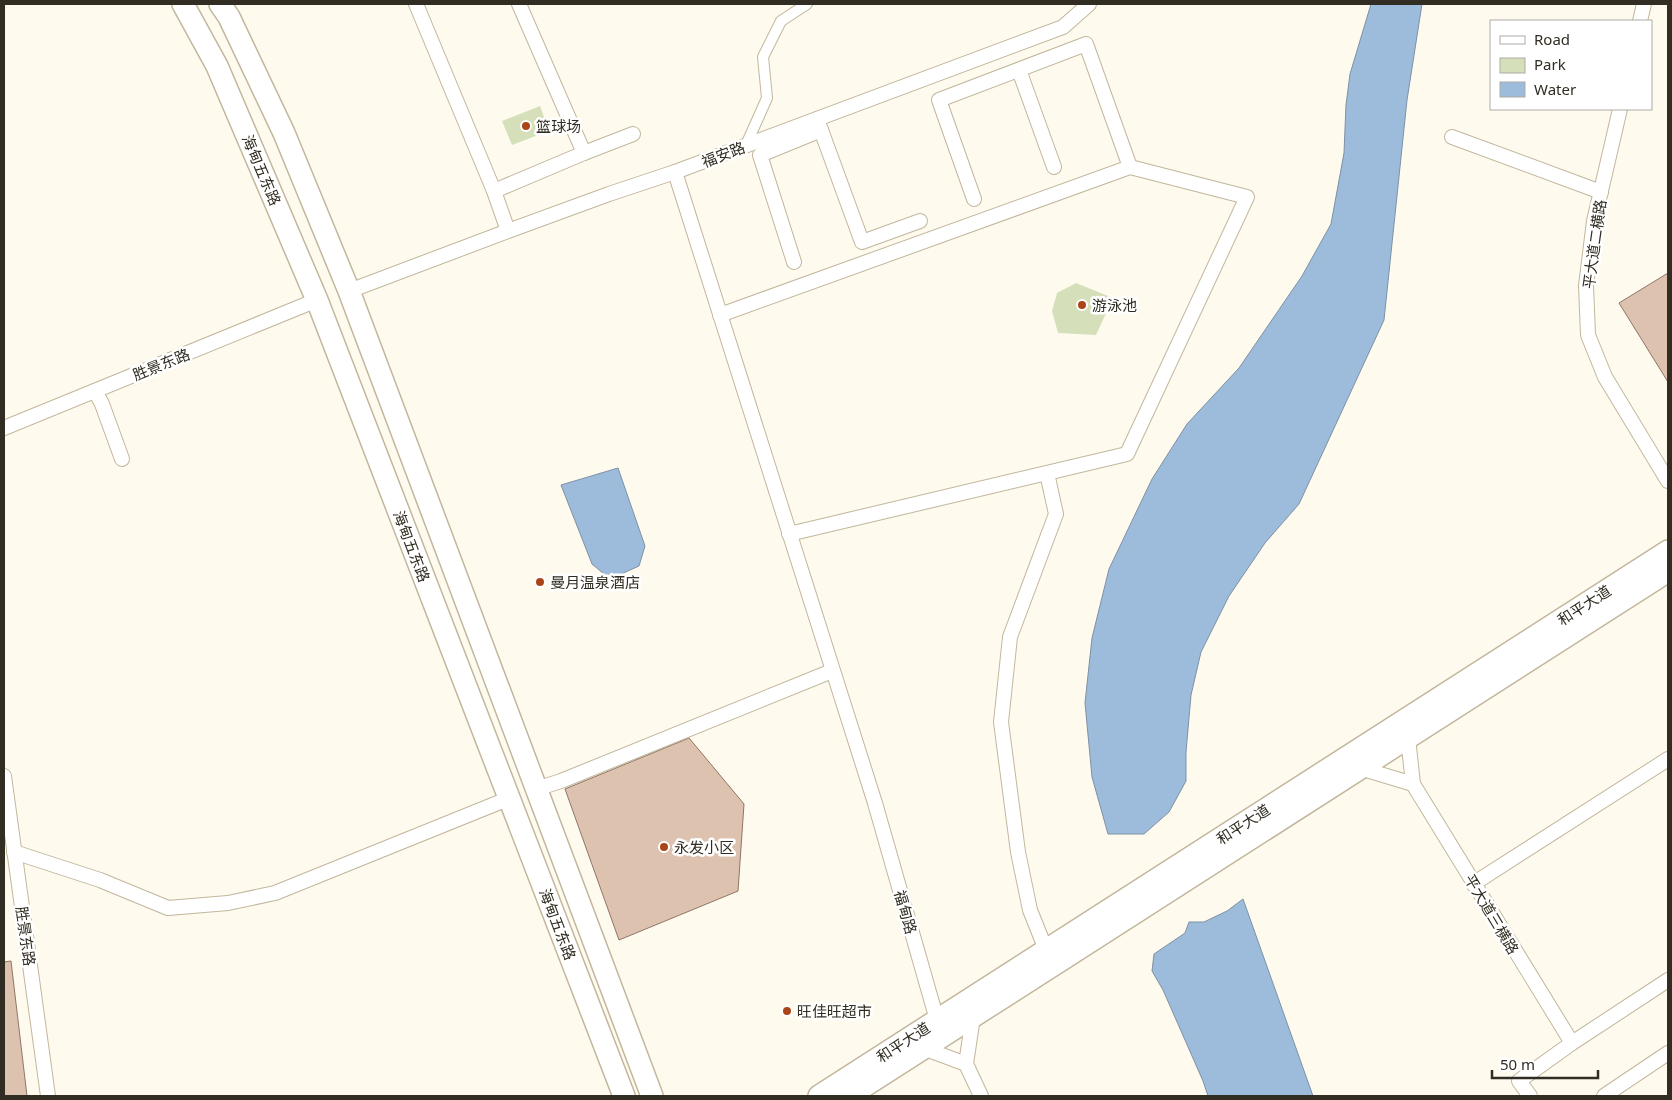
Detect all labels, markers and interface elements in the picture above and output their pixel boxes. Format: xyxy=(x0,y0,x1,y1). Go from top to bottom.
legend xyxy=(1490,20,1652,110)
text: Road xyxy=(1534,29,1570,49)
text: Park xyxy=(1534,54,1566,74)
text: Water xyxy=(1534,79,1576,99)
place label: 篮球场 xyxy=(536,116,581,136)
marker: 篮球场 xyxy=(520,120,532,132)
street label: 海甸五东路 xyxy=(238,132,286,208)
street label: 福安路 xyxy=(698,137,748,171)
street label: 平大道二横路 xyxy=(1578,198,1610,290)
place label: 游泳池 xyxy=(1092,295,1137,315)
marker: 游泳池 xyxy=(1076,299,1088,311)
street label: 胜景东路 xyxy=(129,343,193,385)
street label: 海甸五东路 xyxy=(389,507,435,585)
place label: 曼月温泉酒店 xyxy=(550,572,640,592)
marker: 曼月温泉酒店 xyxy=(534,576,546,588)
street label: 和平大道 xyxy=(1553,580,1615,630)
street label: 和平大道 xyxy=(1212,799,1274,849)
place label: 永发小区 xyxy=(674,837,734,857)
marker: 永发小区 xyxy=(658,841,670,853)
street label: 平大道三横路 xyxy=(1460,870,1524,958)
street label: 海甸五东路 xyxy=(535,885,581,963)
street label: 福甸路 xyxy=(890,888,922,936)
street label: 胜景东路 xyxy=(12,905,40,967)
place label: 旺佳旺超市 xyxy=(797,1001,872,1021)
marker: 旺佳旺超市 xyxy=(781,1005,793,1017)
street label: 和平大道 xyxy=(872,1017,934,1067)
scale bar xyxy=(1492,1048,1598,1080)
text: 50 m xyxy=(1500,1054,1535,1074)

